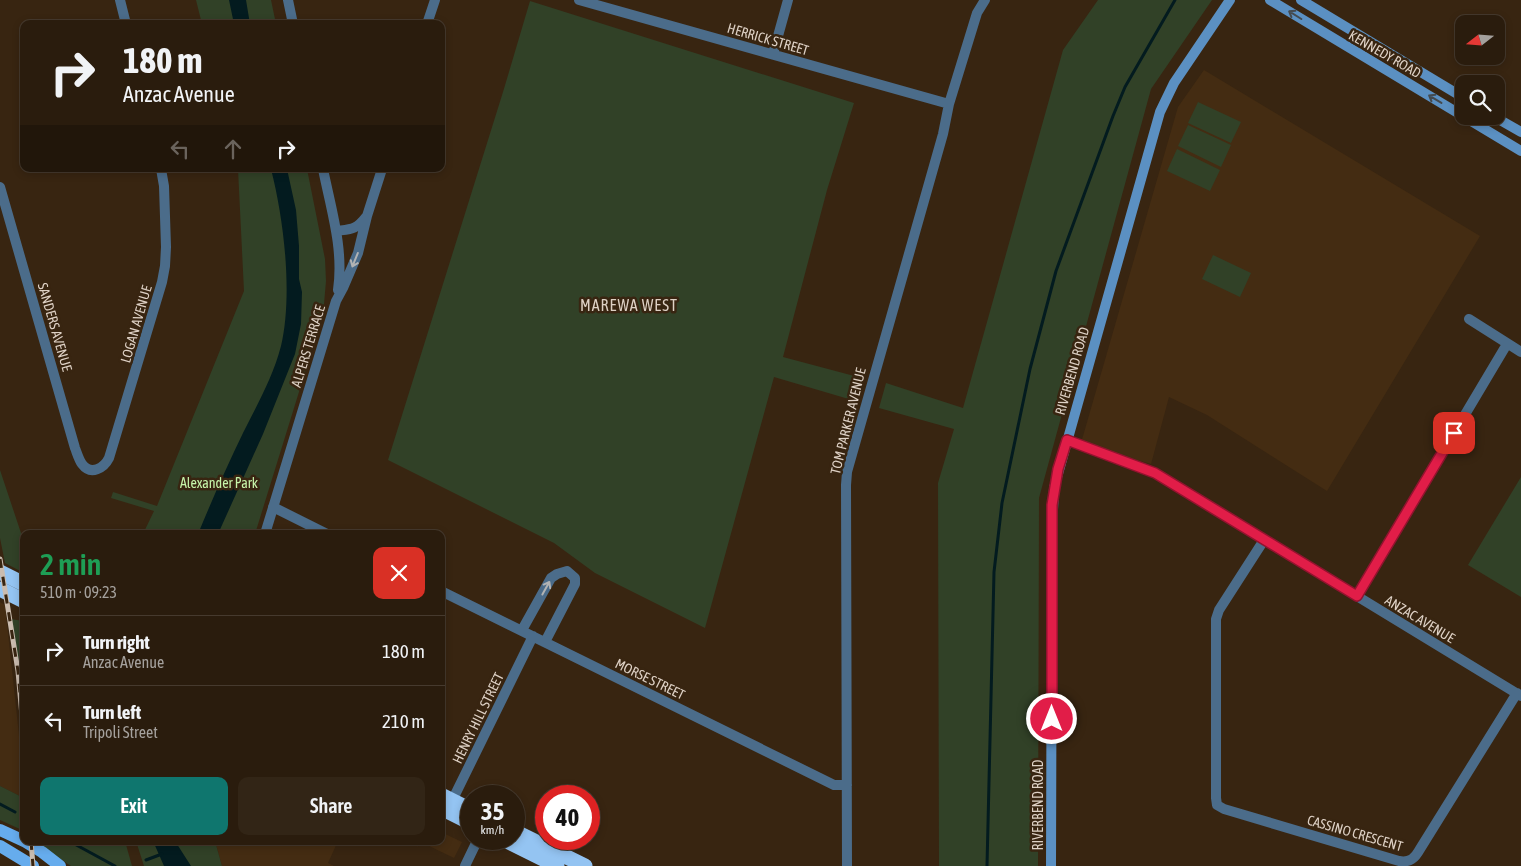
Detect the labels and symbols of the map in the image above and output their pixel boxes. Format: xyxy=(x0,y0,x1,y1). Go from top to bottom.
one-way arrow xyxy=(1289,10,1303,20)
north arrow xyxy=(1455,15,1505,65)
street label: HERRICK STREET xyxy=(725,20,811,58)
street label: KENNEDY ROAD xyxy=(1346,27,1424,81)
one-way arrow xyxy=(1428,93,1442,103)
one-way arrow xyxy=(349,252,359,267)
street label: SANDERS AVENUE xyxy=(35,281,75,373)
street label: LOGAN AVENUE xyxy=(117,283,155,364)
district label: MAREWA WEST xyxy=(580,296,678,314)
street label: ALPERS TERRACE xyxy=(288,303,328,389)
street label: RIVERBEND ROAD xyxy=(1052,325,1092,417)
street label: TOM PARKER AVENUE xyxy=(827,366,869,476)
pin xyxy=(1433,412,1475,454)
park label: Alexander Park xyxy=(180,475,258,491)
one-way arrow xyxy=(542,581,551,596)
street label: ANZAC AVENUE xyxy=(1382,592,1458,646)
street label: MORSE STREET xyxy=(613,655,687,703)
street label: HENRY HILL STREET xyxy=(449,670,507,766)
position arrow xyxy=(1025,692,1077,744)
street label: RIVERBEND ROAD xyxy=(1030,759,1046,850)
speed limit sign: 40 xyxy=(535,785,600,850)
street label: CASSINO CRESCENT xyxy=(1305,812,1405,854)

